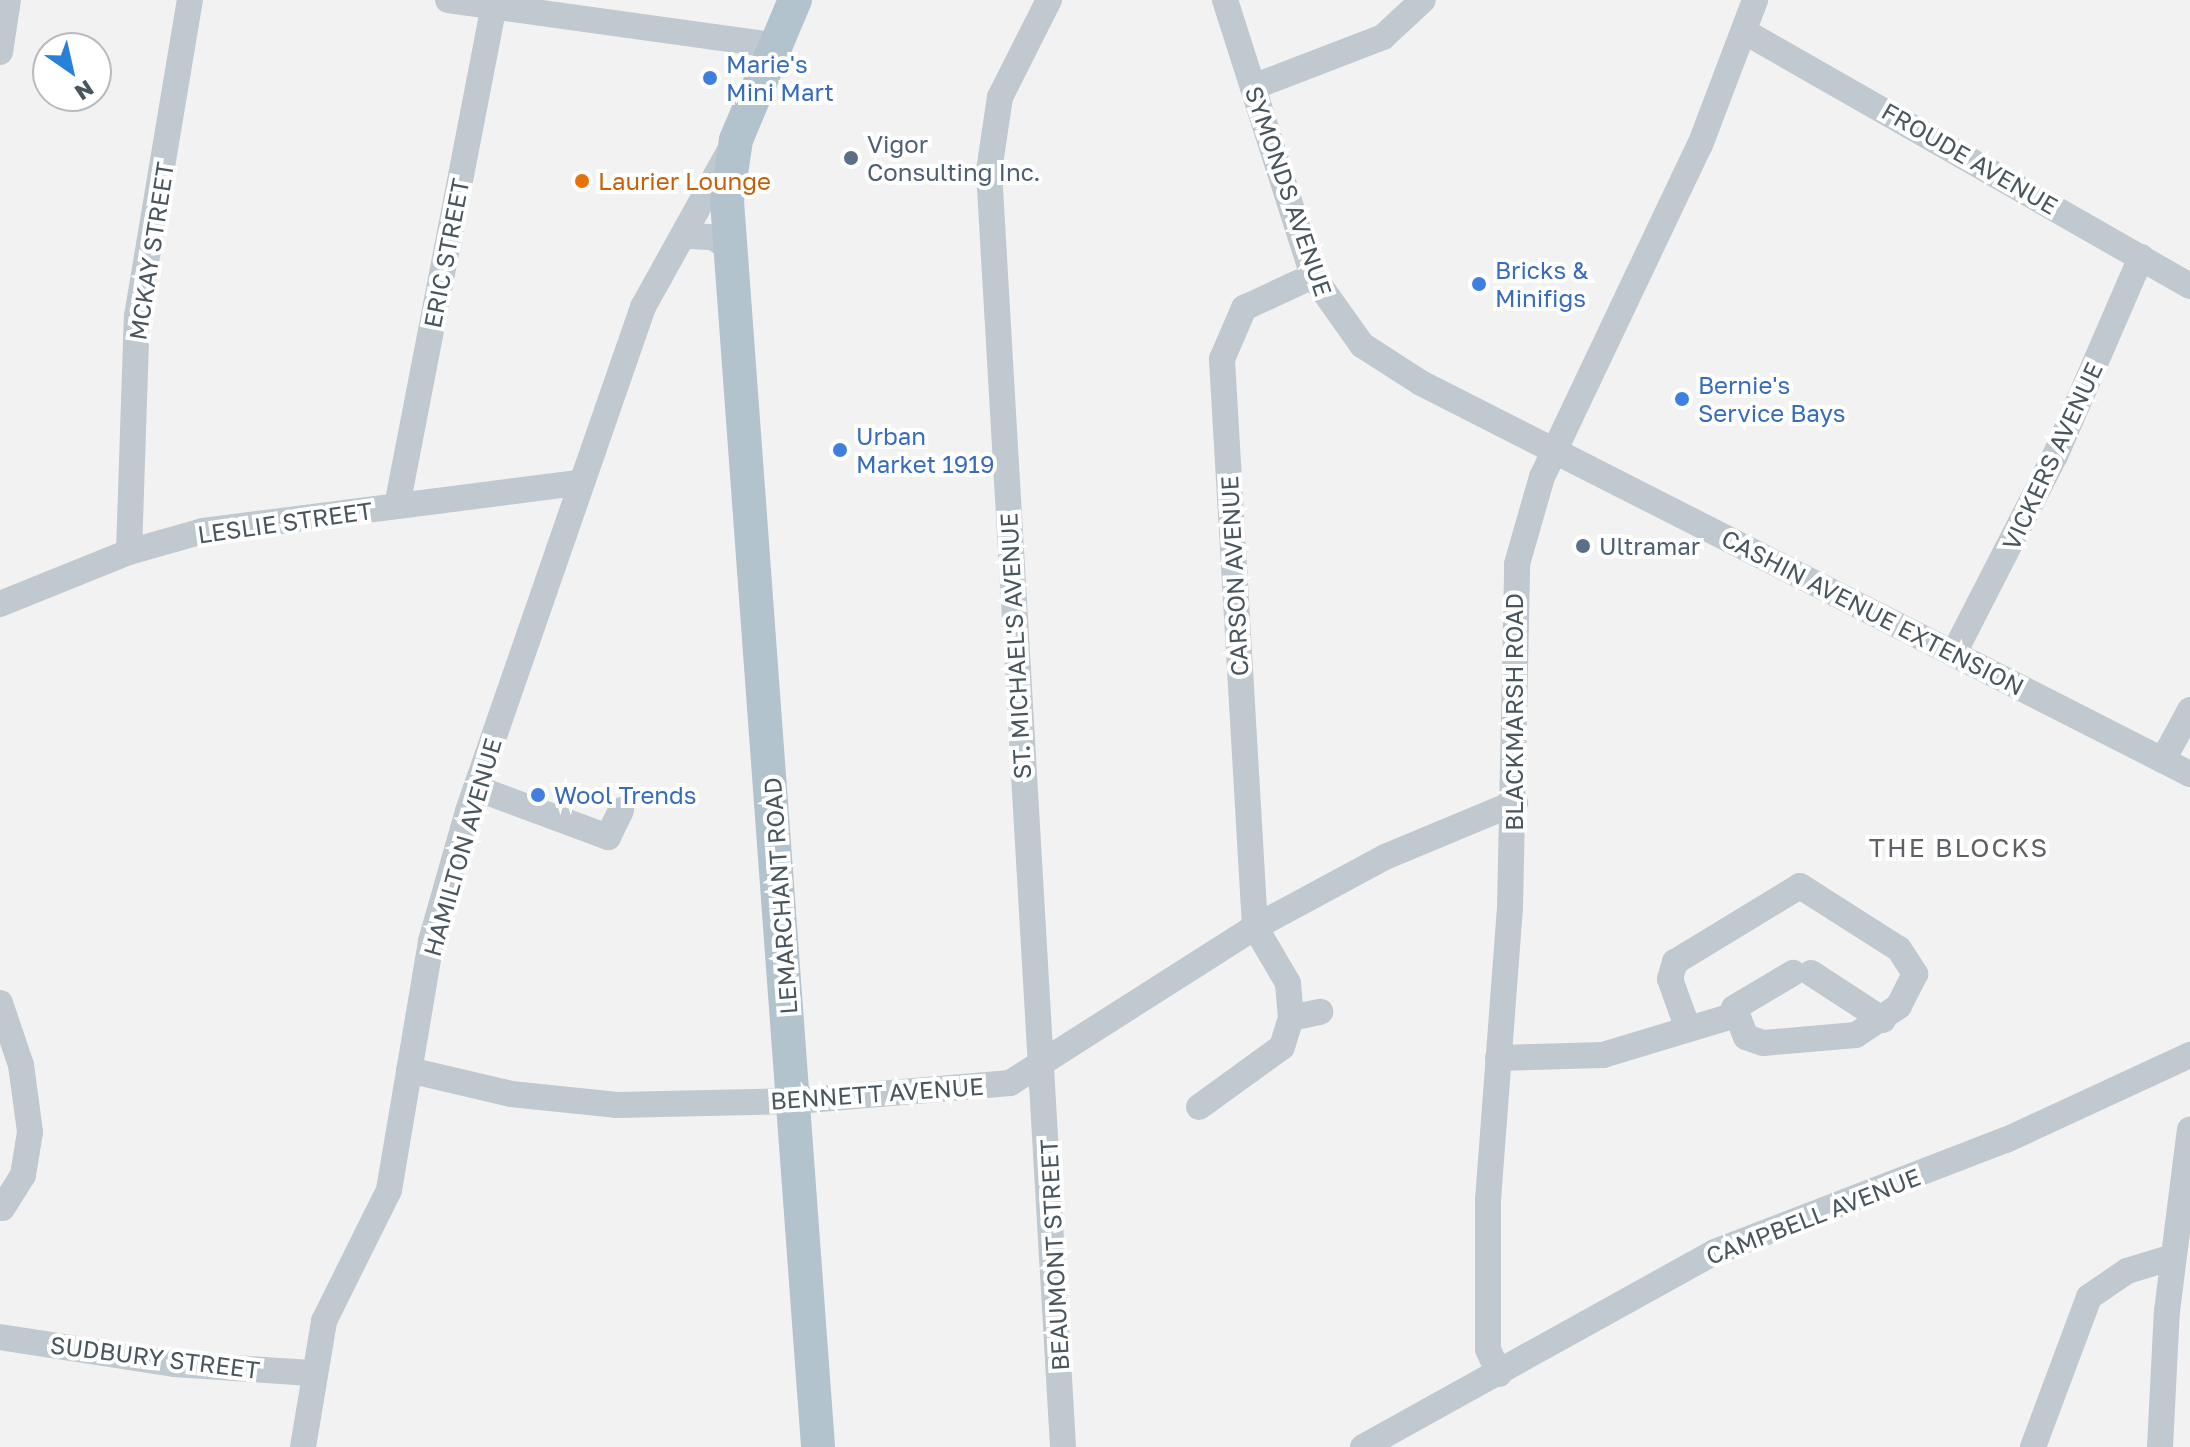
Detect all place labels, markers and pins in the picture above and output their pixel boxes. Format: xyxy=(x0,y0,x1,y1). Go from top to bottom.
place label: Marie's Mini Mart xyxy=(726,50,834,106)
marker: Marie's Mini Mart xyxy=(701,69,719,87)
place label: Vigor Consulting Inc. xyxy=(867,130,1041,186)
marker: Vigor Consulting Inc. xyxy=(842,149,860,167)
place label: Laurier Lounge xyxy=(598,167,771,195)
marker: Laurier Lounge xyxy=(573,172,591,190)
place label: Bricks & Minifigs xyxy=(1495,256,1588,312)
marker: Bricks & Minifigs xyxy=(1470,275,1488,293)
place label: Bernie's Service Bays xyxy=(1698,371,1846,427)
marker: Bernie's Service Bays xyxy=(1673,390,1691,408)
place label: Urban Market 1919 xyxy=(856,422,994,478)
marker: Urban Market 1919 xyxy=(831,441,849,459)
place label: Ultramar xyxy=(1599,532,1700,560)
marker: Ultramar xyxy=(1574,537,1592,555)
place label: Wool Trends xyxy=(554,781,697,809)
marker: Wool Trends xyxy=(529,786,547,804)

